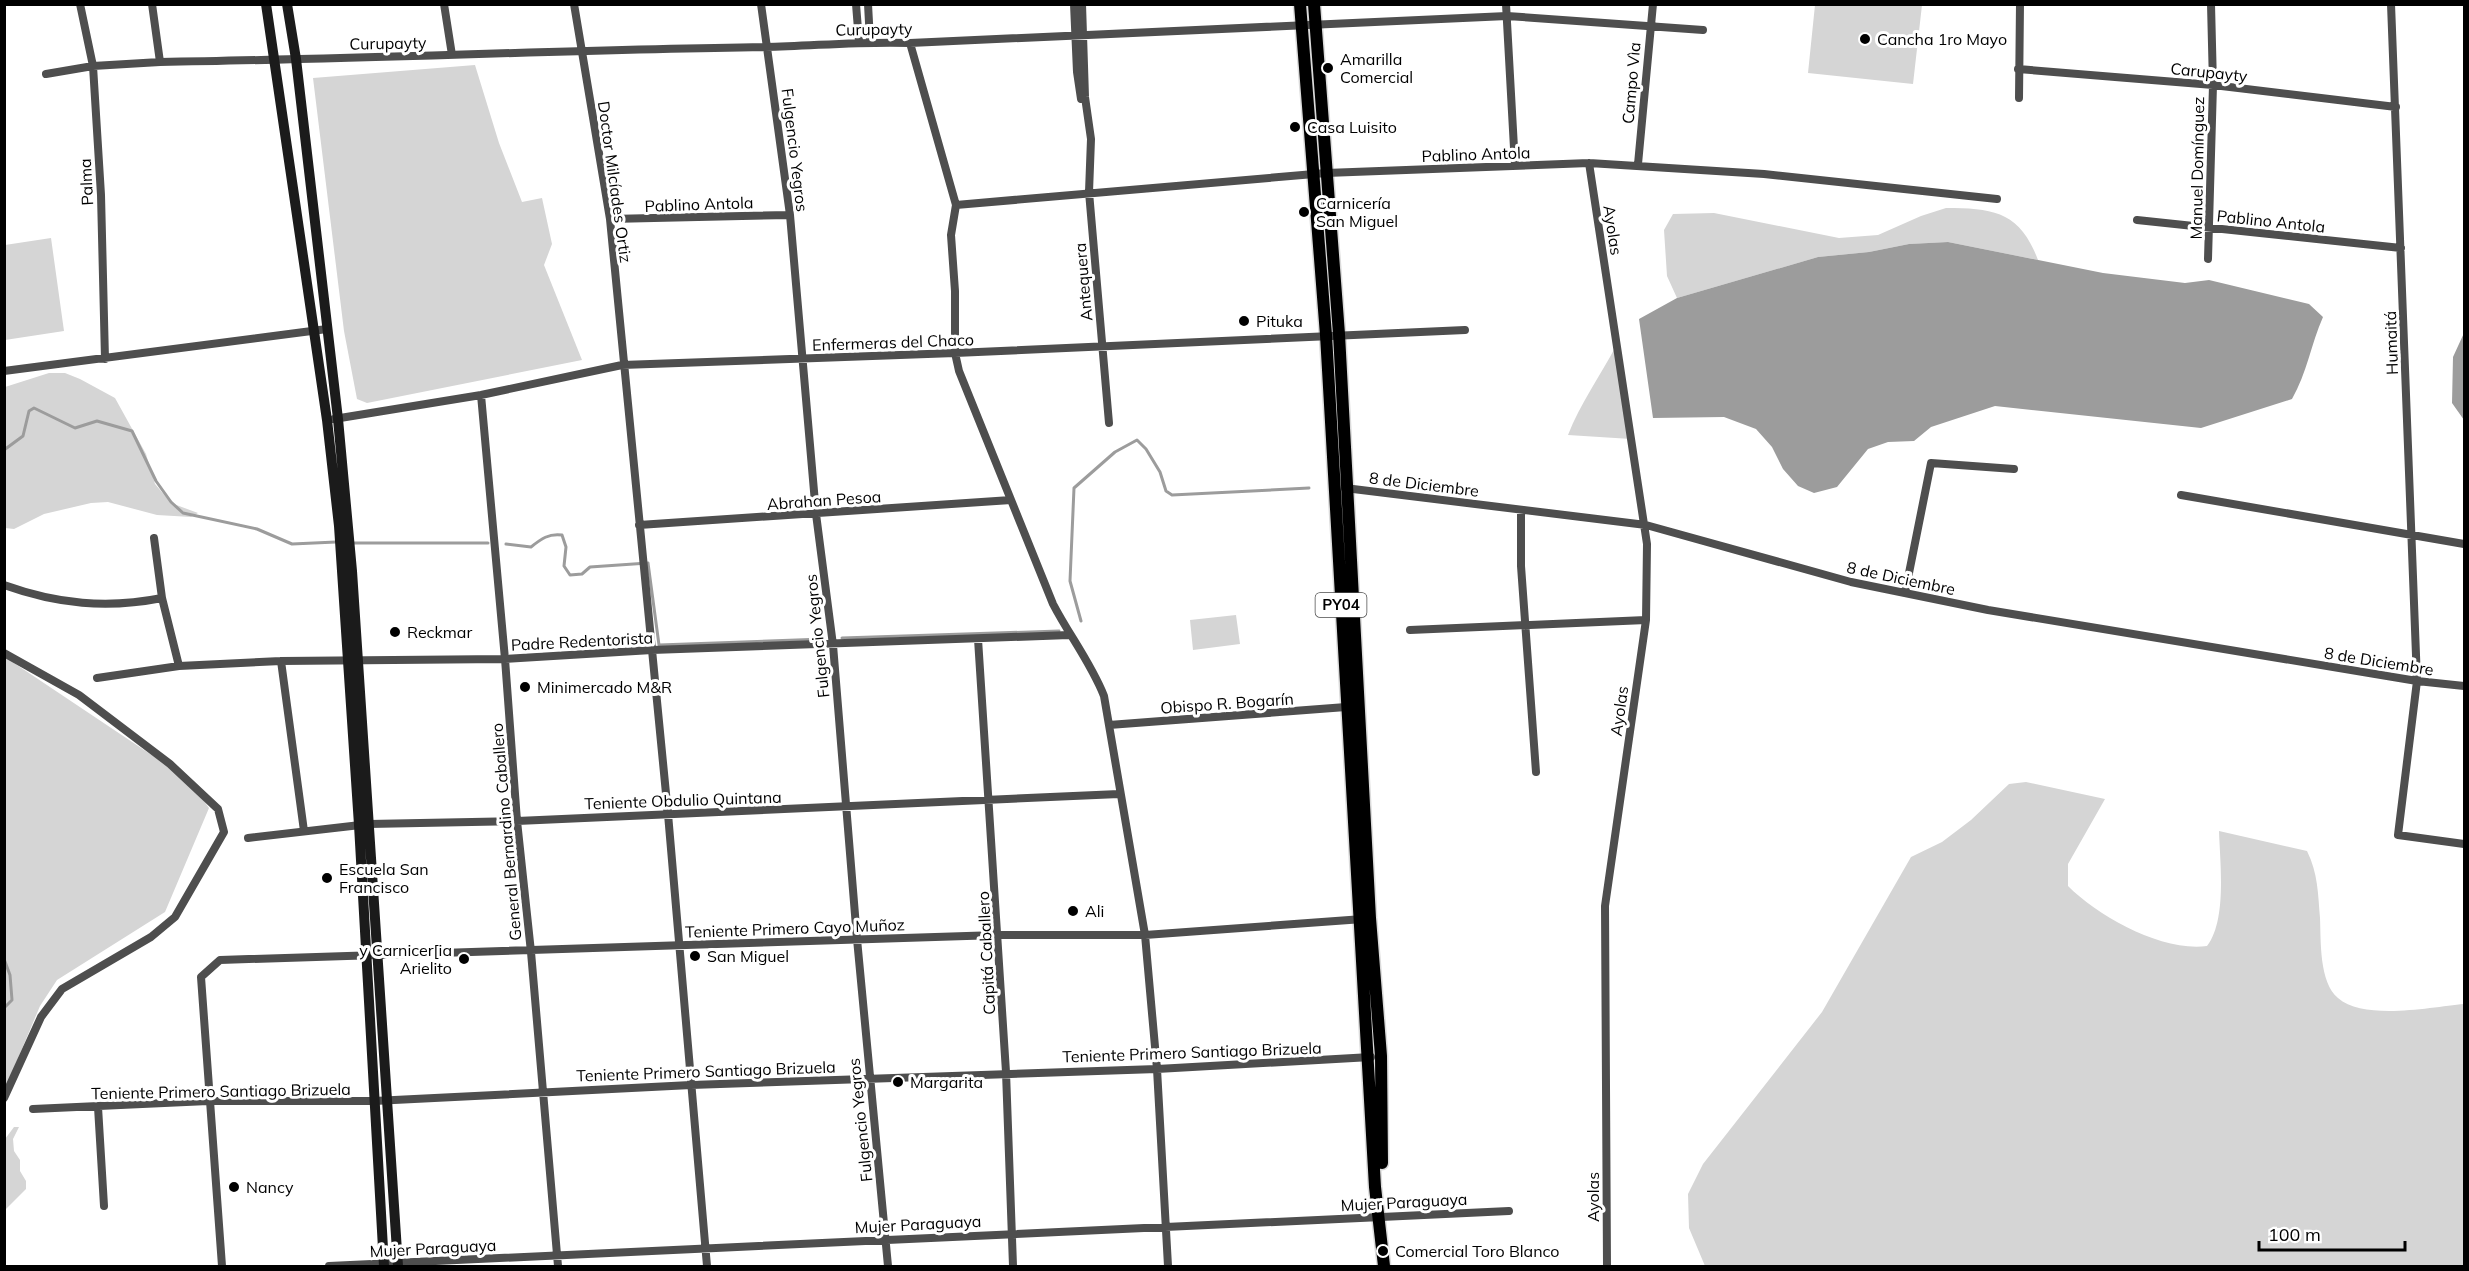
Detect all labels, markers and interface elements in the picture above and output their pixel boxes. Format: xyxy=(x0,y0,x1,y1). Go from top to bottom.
street label: Curupayty xyxy=(835,18,913,40)
place label: Cancha 1ro Mayo xyxy=(1877,29,2007,49)
street label: Curupayty xyxy=(349,32,427,54)
marker: Cancha 1ro Mayo xyxy=(1858,32,1872,46)
street label: Campo Vìa xyxy=(1617,41,1645,125)
place label: Amarilla Comercial xyxy=(1340,49,1413,87)
street label: Carupayty xyxy=(2170,58,2249,86)
marker: Amarilla Comercial xyxy=(1321,61,1335,75)
street label: Fulgencio Yegros xyxy=(778,87,813,213)
street label: Manuel Domínguez xyxy=(2186,96,2208,240)
street label: Doctor Milcíades Ortiz xyxy=(594,100,636,264)
place label: Casa Luisito xyxy=(1307,117,1397,137)
marker: Casa Luisito xyxy=(1288,120,1302,134)
street label: Pablino Antola xyxy=(1421,142,1531,166)
street label: Palma xyxy=(75,158,97,206)
street label: Pablino Antola xyxy=(644,192,754,216)
place label: Carnicería San Miguel xyxy=(1316,193,1398,231)
street label: Ayolas xyxy=(1599,204,1627,256)
marker: Carnicería San Miguel xyxy=(1297,205,1311,219)
street label: Pablino Antola xyxy=(2216,205,2326,237)
street label: Antequera xyxy=(1070,242,1096,322)
place label: Pituka xyxy=(1256,311,1303,331)
street label: Humaitá xyxy=(2380,311,2402,375)
marker: Pituka xyxy=(1237,314,1251,328)
street label: Enfermeras del Chaco xyxy=(812,329,974,355)
street label: 8 de Diciembre xyxy=(1368,467,1480,501)
street label: Abrahan Pesoa xyxy=(766,486,882,514)
street label: 8 de Diciembre xyxy=(1845,557,1957,599)
street label: Fulgencio Yegros xyxy=(801,573,833,699)
road number: PY04 xyxy=(1316,593,1366,617)
place label: Reckmar xyxy=(407,622,472,642)
marker: Reckmar xyxy=(388,625,402,639)
street label: Padre Redentorista xyxy=(510,627,654,655)
street label: 8 de Diciembre xyxy=(2323,642,2435,680)
place label: Minimercado M&R xyxy=(537,677,672,697)
marker: Minimercado M&R xyxy=(518,680,532,694)
street label: Ayolas xyxy=(1606,685,1632,737)
street label: Obispo R. Bogarín xyxy=(1160,688,1294,718)
street label: General Bernardino Caballero xyxy=(487,722,525,942)
street label: Teniente Obdulio Quintana xyxy=(584,787,782,813)
place label: Escuela San Francisco xyxy=(339,859,429,897)
marker: Escuela San Francisco xyxy=(320,871,334,885)
street label: Capitá Caballero xyxy=(973,891,999,1015)
place label: Ali xyxy=(1085,901,1104,921)
marker: Ali xyxy=(1066,904,1080,918)
street label: Teniente Primero Cayo Muñoz xyxy=(685,914,905,942)
place label: y Carnicer[ia Arielito xyxy=(359,940,452,978)
place label: San Miguel xyxy=(707,946,789,966)
marker: San Miguel xyxy=(688,949,702,963)
marker: y Carnicer[ia Arielito xyxy=(457,952,471,966)
street label: Teniente Primero Santiago Brizuela xyxy=(1062,1037,1322,1067)
street label: Teniente Primero Santiago Brizuela xyxy=(576,1056,836,1086)
street label: Fulgencio Yegros xyxy=(844,1057,876,1183)
place label: Margarita xyxy=(910,1072,983,1092)
marker: Margarita xyxy=(891,1075,905,1089)
street label: Teniente Primero Santiago Brizuela xyxy=(91,1079,351,1103)
street label: Ayolas xyxy=(1583,1172,1603,1222)
place label: Nancy xyxy=(246,1177,294,1197)
marker: Nancy xyxy=(227,1180,241,1194)
street label: Mujer Paraguaya xyxy=(1340,1189,1468,1215)
street label: Mujer Paraguaya xyxy=(854,1211,982,1237)
scale bar xyxy=(2259,1214,2404,1252)
text: 100 m xyxy=(2268,1223,2321,1246)
street label: Mujer Paraguaya xyxy=(369,1235,497,1261)
place label: Comercial Toro Blanco xyxy=(1395,1241,1559,1261)
marker: Comercial Toro Blanco xyxy=(1376,1244,1390,1258)

